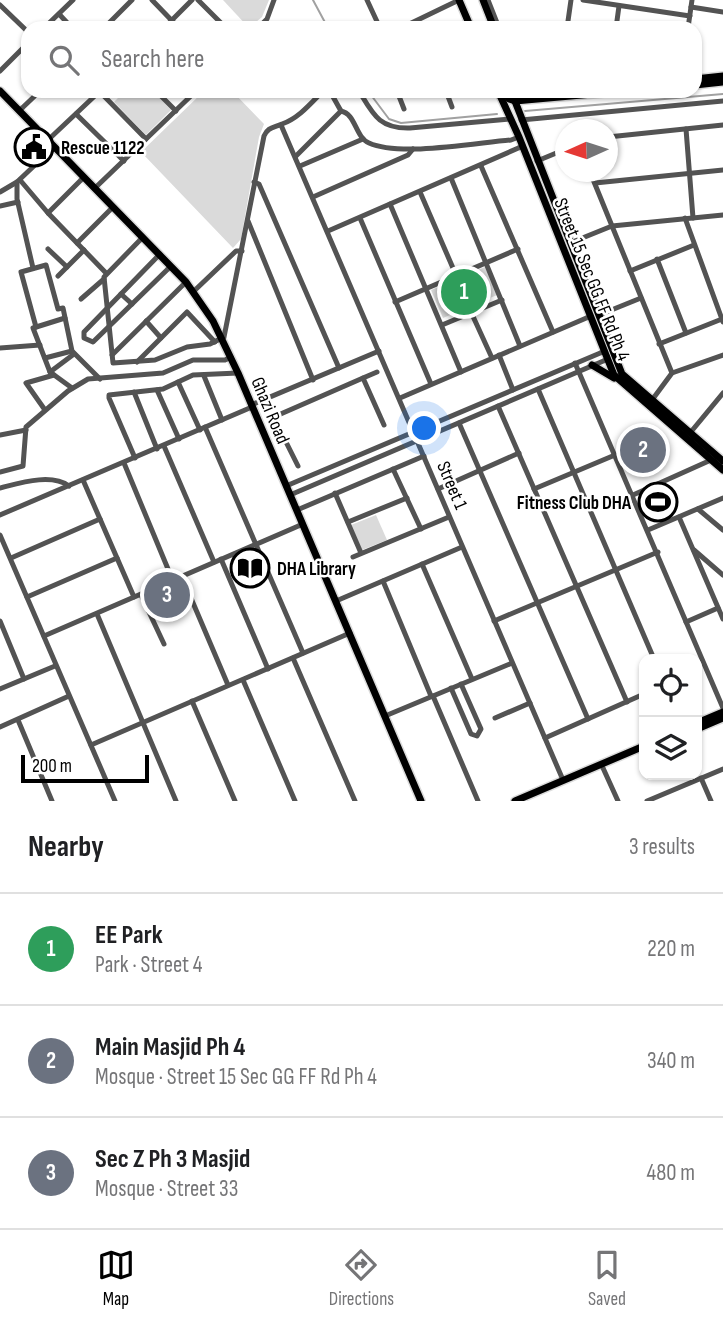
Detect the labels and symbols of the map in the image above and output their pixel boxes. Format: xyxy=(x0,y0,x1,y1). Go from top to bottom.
north arrow xyxy=(555,119,618,182)
public building icon: Rescue 1122 xyxy=(13,126,55,168)
place label: Rescue 1122 xyxy=(61,137,145,160)
street label: Street 15 Sec GG FF Rd Ph 4 xyxy=(548,195,635,364)
pin: 1 xyxy=(441,266,487,318)
street label: Ghazi Road xyxy=(245,374,294,447)
your location xyxy=(407,411,441,445)
pin: 2 xyxy=(620,424,666,476)
street label: Street 1 xyxy=(431,458,472,513)
sports icon: Fitness Club DHA xyxy=(637,481,679,523)
place label: Fitness Club DHA xyxy=(517,492,632,515)
library icon: DHA Library xyxy=(229,547,271,589)
place label: DHA Library xyxy=(277,558,356,581)
pin: 3 xyxy=(144,569,190,621)
scale bar xyxy=(21,752,149,784)

